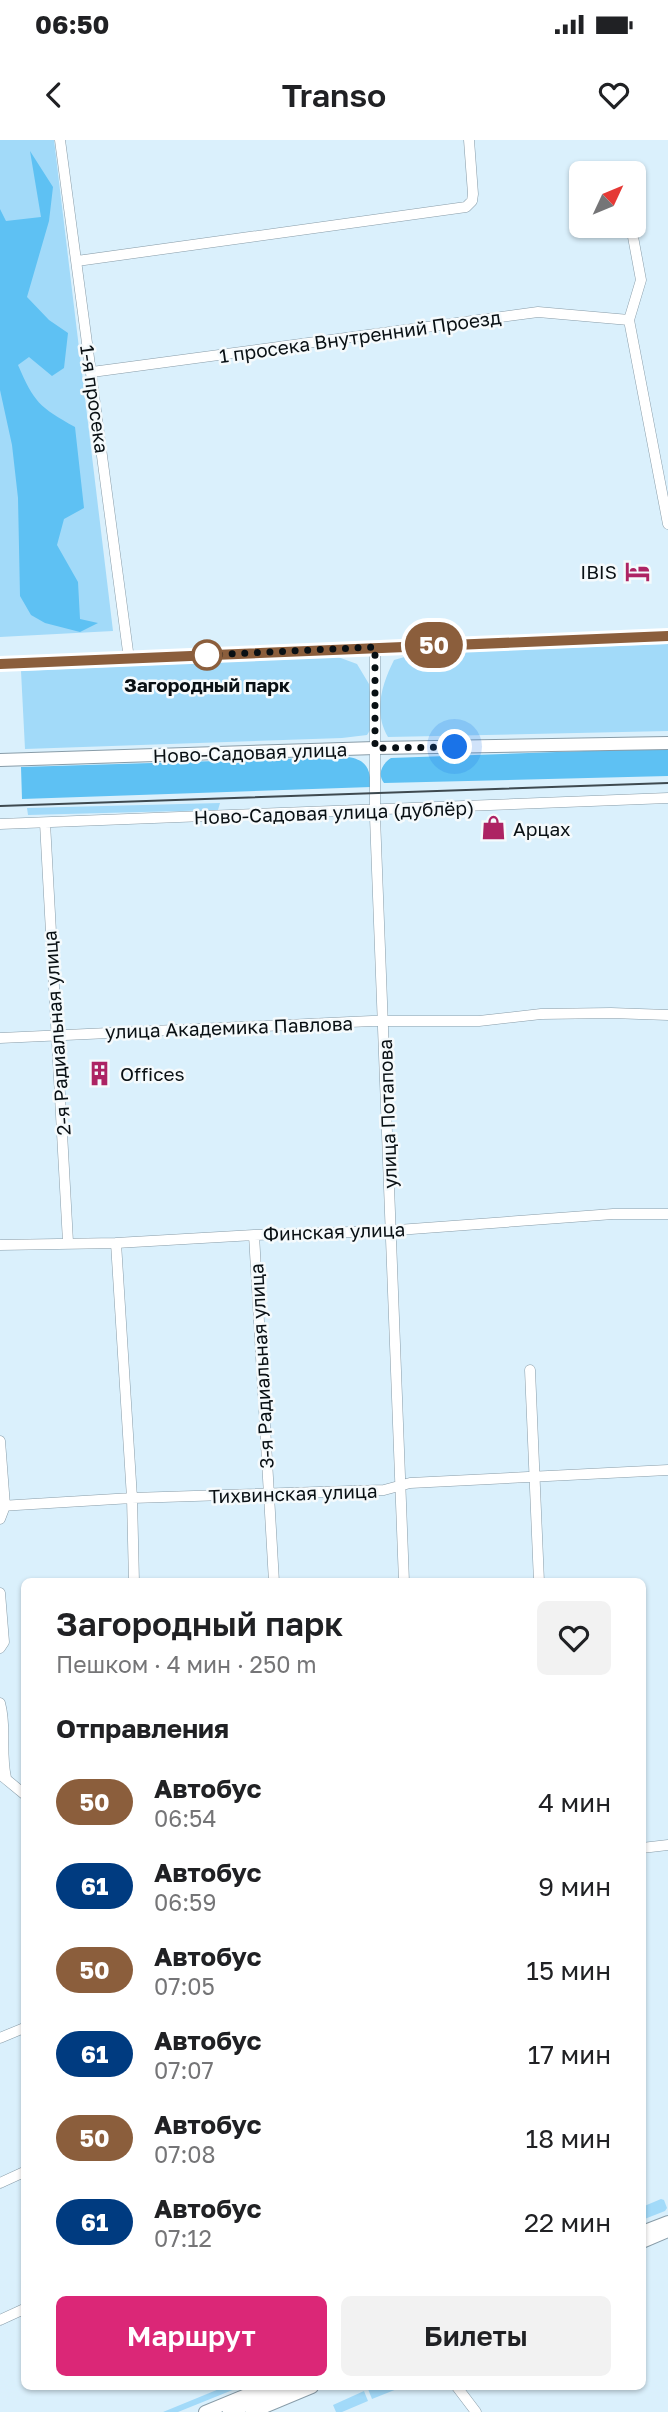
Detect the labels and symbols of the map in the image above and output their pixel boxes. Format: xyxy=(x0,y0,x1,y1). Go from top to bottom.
north arrow xyxy=(569,161,646,238)
street label: 1 просека Внутренний Проезд xyxy=(218,305,503,367)
street label: 1-я просека xyxy=(76,343,114,455)
hotel icon: IBIS xyxy=(623,557,651,585)
place label: IBIS xyxy=(580,560,617,583)
line badge: 50 xyxy=(402,622,466,668)
marker: Загородный парк xyxy=(192,640,222,670)
place label: Загородный парк xyxy=(124,673,290,696)
your location xyxy=(437,729,472,764)
street label: Ново-Садовая улица xyxy=(152,737,348,767)
street label: Ново-Садовая улица (дублёр) xyxy=(193,796,475,828)
shop icon: Арцах xyxy=(479,814,507,842)
place label: Арцах xyxy=(513,817,571,840)
street label: 2-я Радиальная улица xyxy=(37,930,75,1136)
street label: улица Академика Павлова xyxy=(105,1011,353,1043)
street label: улица Потапова xyxy=(373,1039,401,1189)
building icon: Offices xyxy=(86,1059,114,1087)
place label: Offices xyxy=(120,1062,185,1085)
street label: Финская улица xyxy=(262,1217,406,1245)
street label: 3-я Радиальная улица xyxy=(244,1263,278,1469)
street label: Тихвинская улица xyxy=(208,1479,378,1507)

